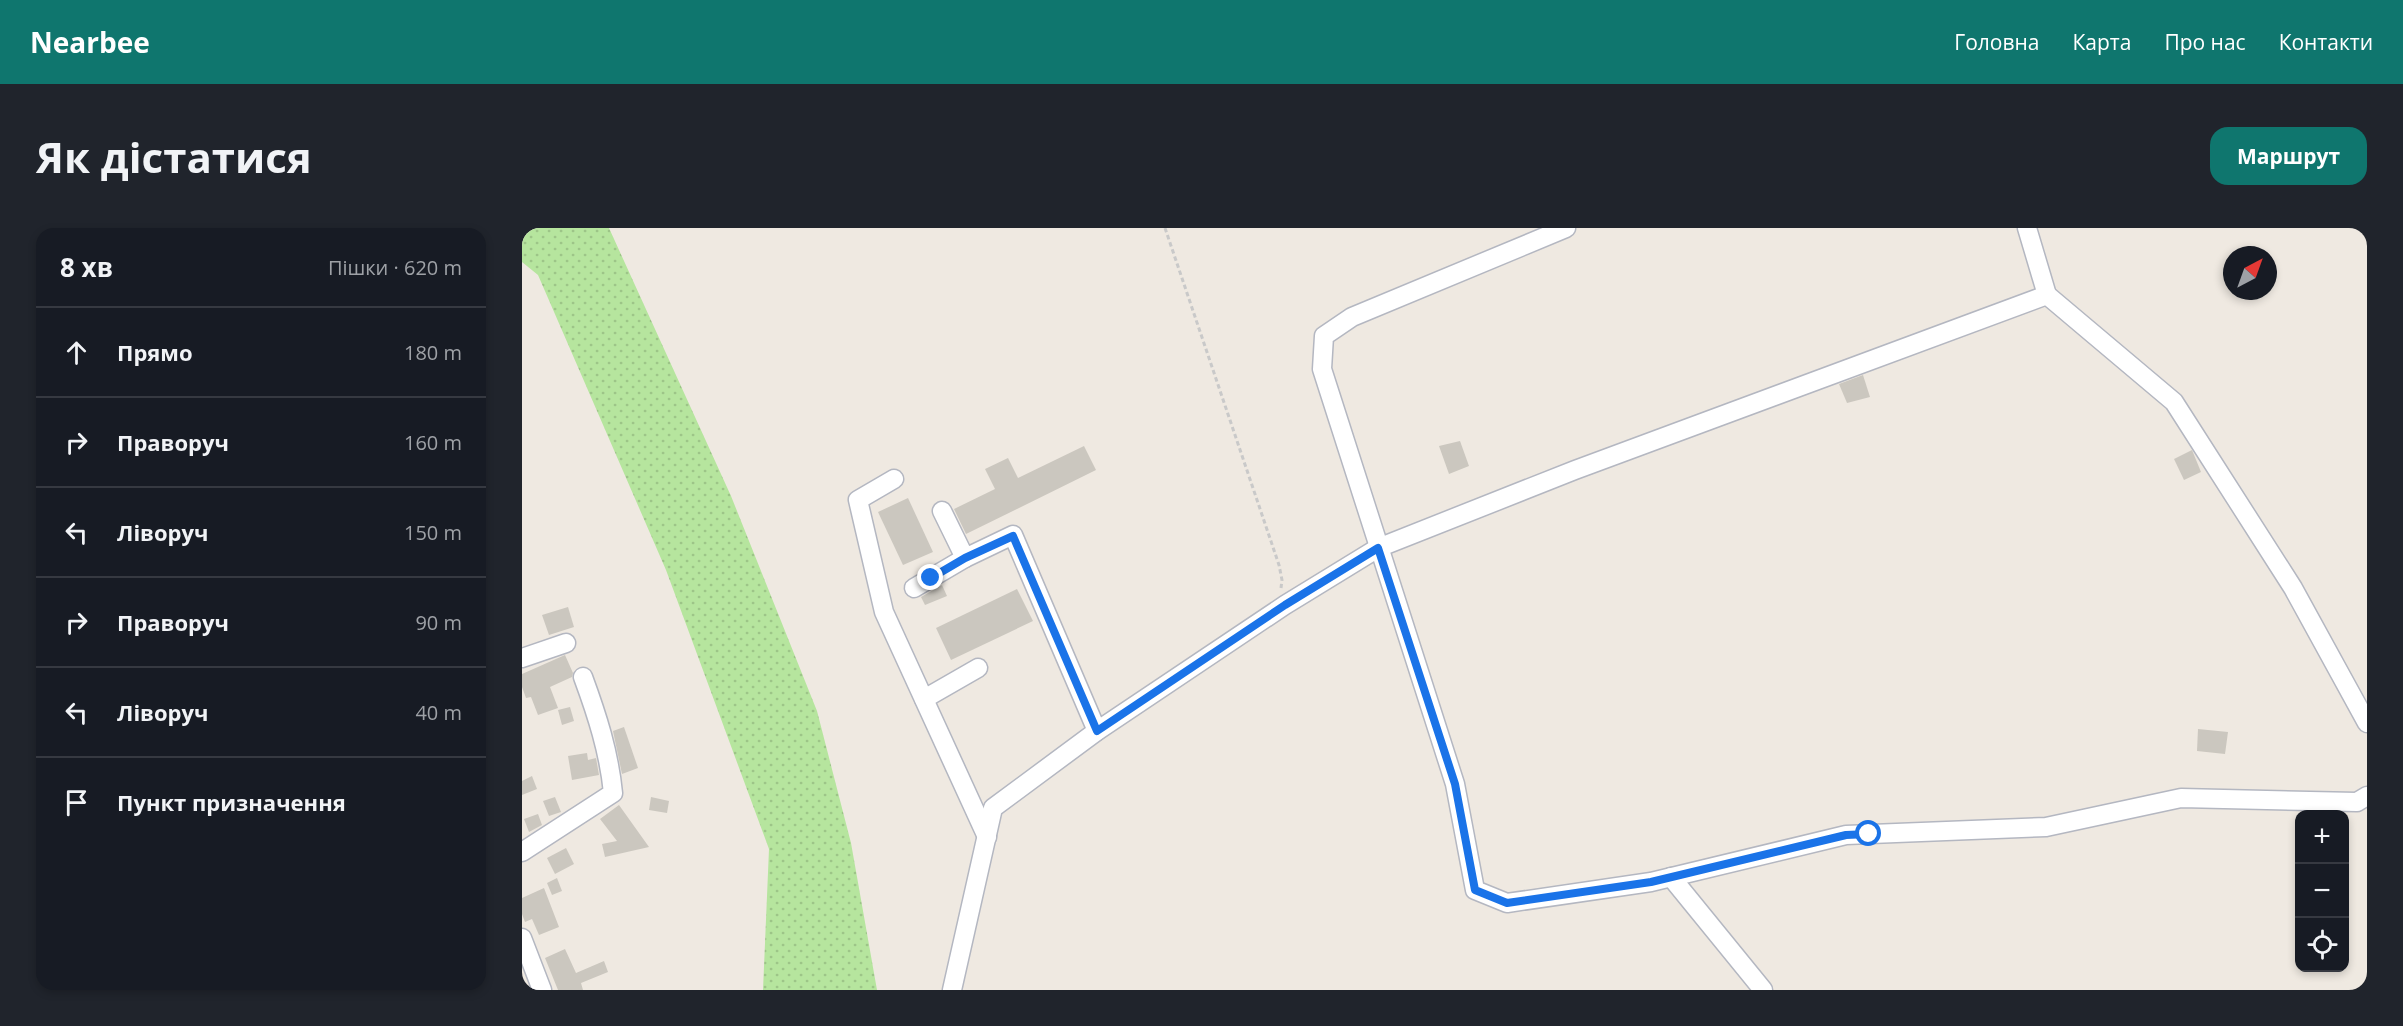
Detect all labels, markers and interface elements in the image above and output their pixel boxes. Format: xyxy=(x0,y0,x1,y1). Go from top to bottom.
text: Nearbee xyxy=(30,23,150,61)
text: Головна xyxy=(1954,28,2039,56)
text: Карта xyxy=(2072,28,2131,56)
text: Про нас xyxy=(2164,28,2246,56)
text: Контакти xyxy=(2279,28,2373,56)
button: Маршрут xyxy=(2210,127,2367,185)
text: Як дістатися xyxy=(36,128,312,185)
north arrow xyxy=(2223,246,2277,300)
text: 8 хв xyxy=(60,249,113,285)
text: Пішки · 620 m xyxy=(328,254,462,281)
icon: ahead xyxy=(60,336,93,369)
text: Прямо xyxy=(117,337,193,367)
text: 180 m xyxy=(404,339,462,366)
icon: right xyxy=(60,426,93,459)
text: Праворуч xyxy=(117,427,229,457)
text: 160 m xyxy=(404,429,462,456)
icon: left xyxy=(60,516,93,549)
text: Ліворуч xyxy=(117,517,208,547)
text: 150 m xyxy=(404,519,462,546)
route end xyxy=(917,564,943,590)
icon: right xyxy=(60,606,93,639)
text: Праворуч xyxy=(117,607,229,637)
text: 90 m xyxy=(415,609,462,636)
icon: left xyxy=(60,696,93,729)
text: Ліворуч xyxy=(117,697,208,727)
text: 40 m xyxy=(415,699,462,726)
icon: arrive xyxy=(60,786,93,819)
text: Пункт призначення xyxy=(117,787,346,817)
map controls xyxy=(2295,810,2349,972)
button: + xyxy=(2295,810,2349,864)
route start xyxy=(1855,820,1881,846)
button: − xyxy=(2295,864,2349,918)
button: locate xyxy=(2295,918,2349,972)

